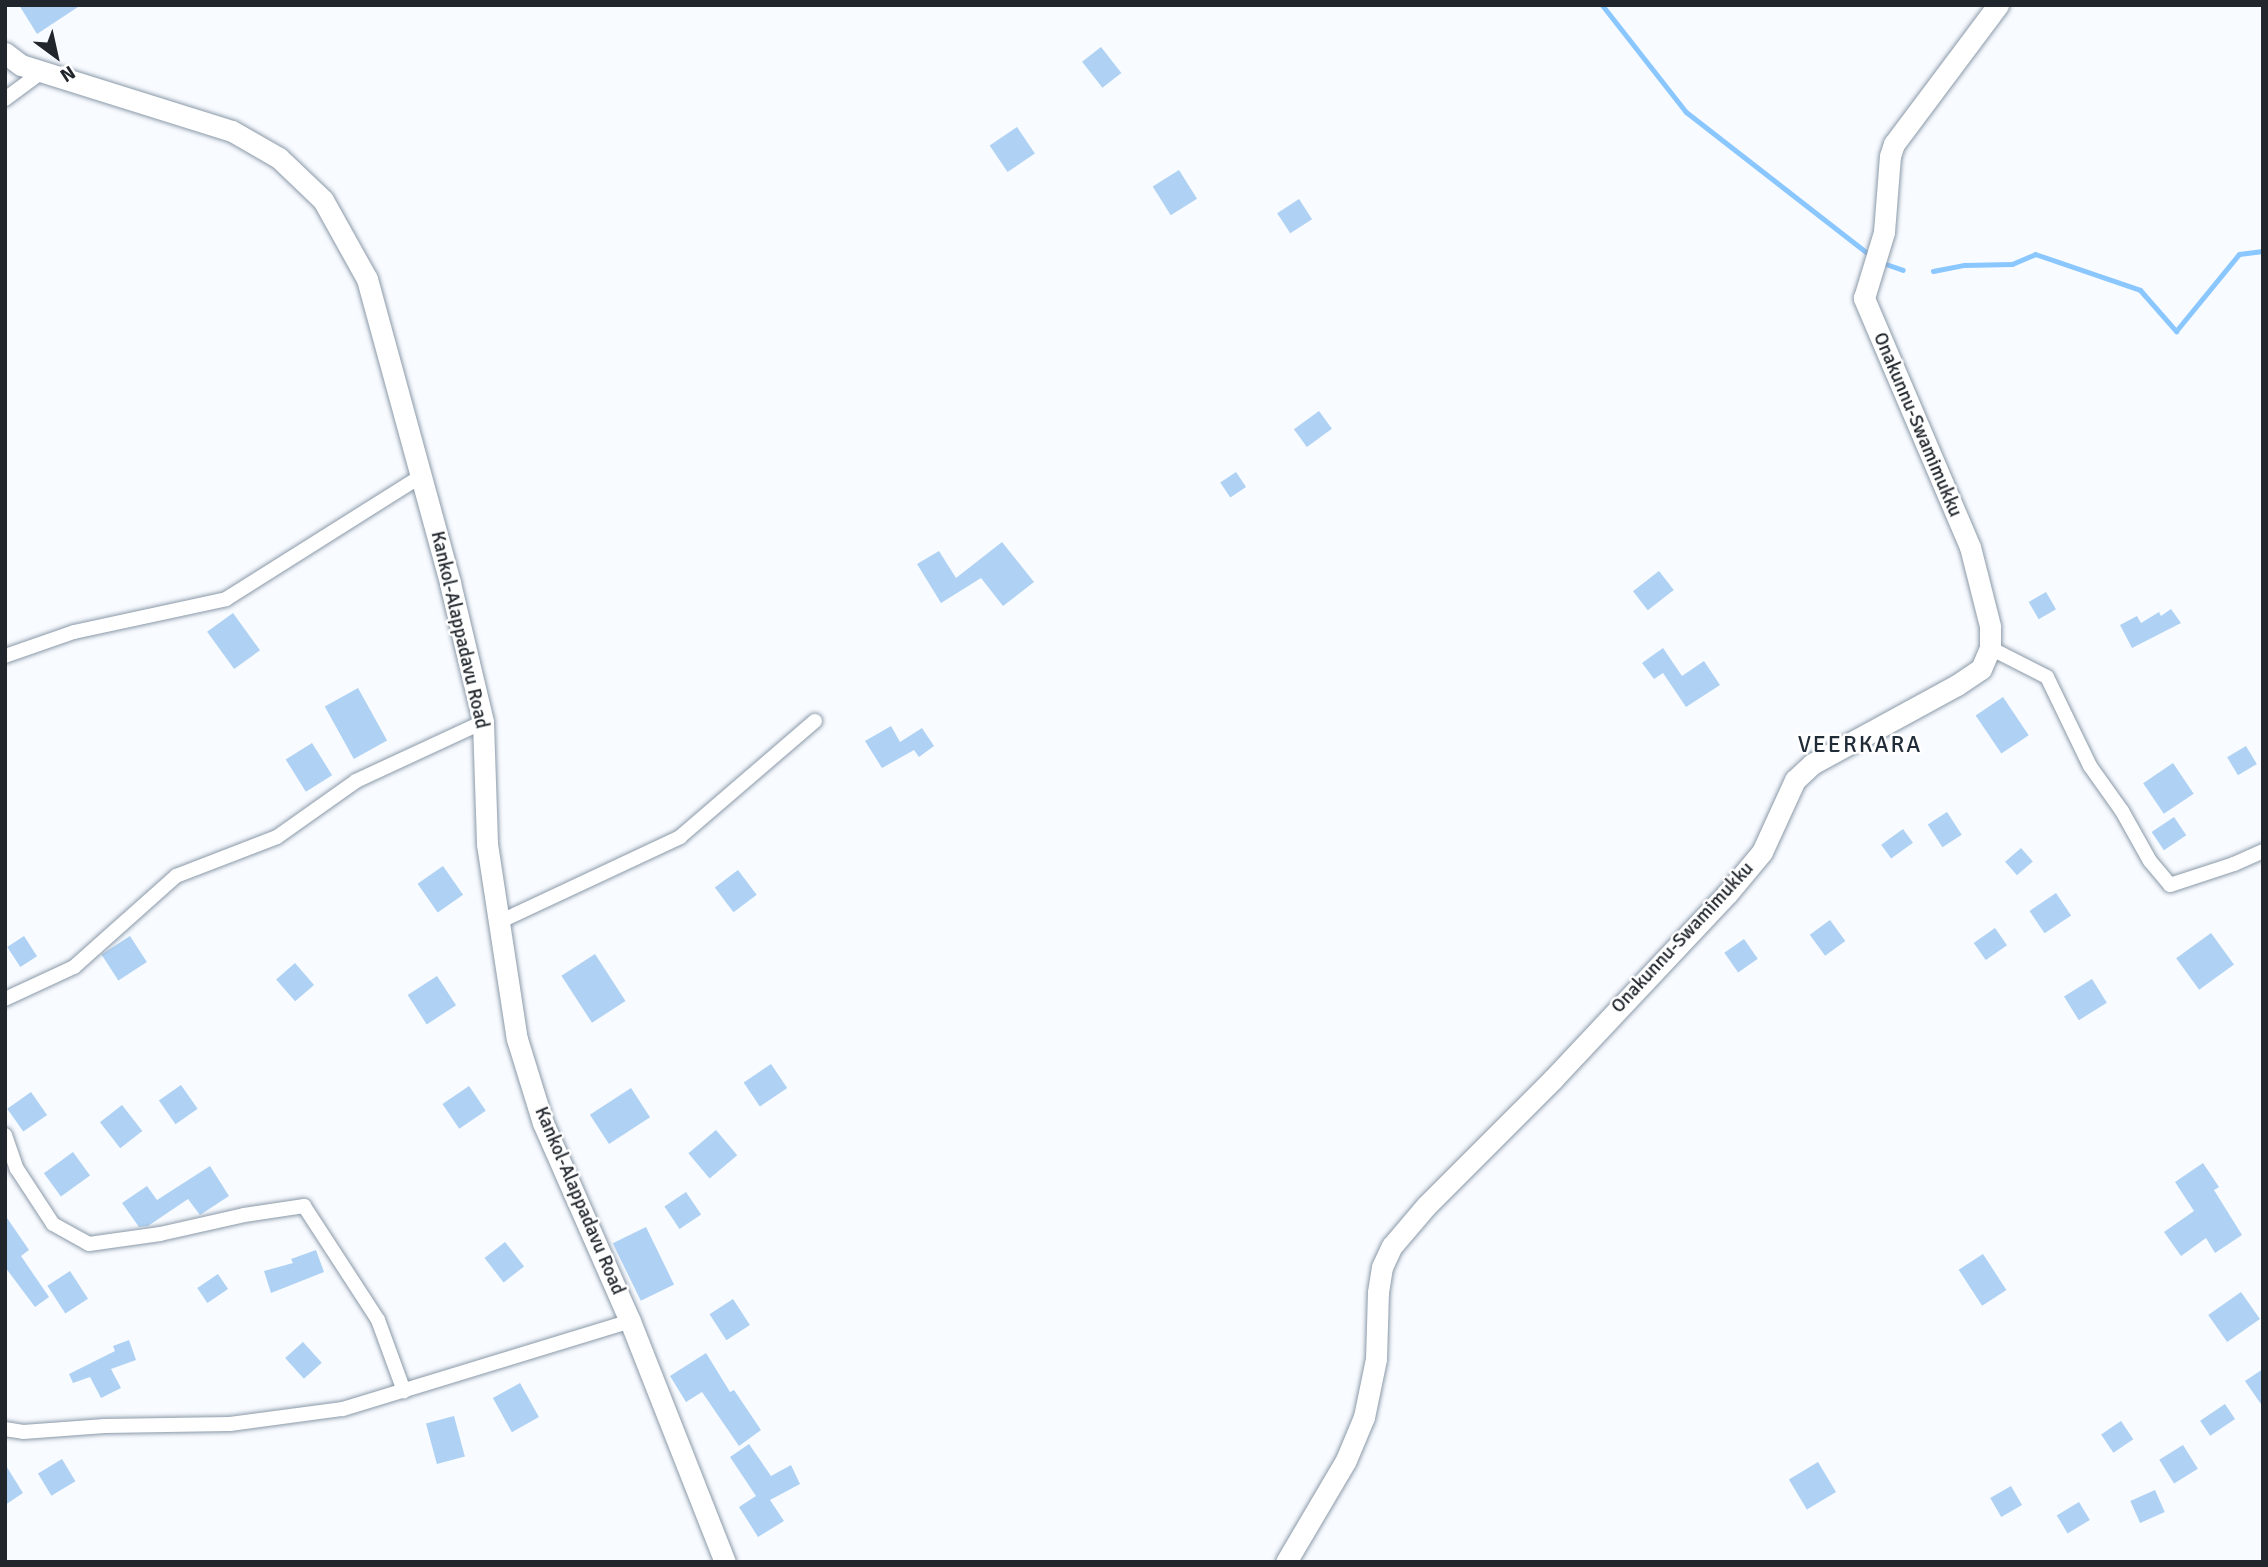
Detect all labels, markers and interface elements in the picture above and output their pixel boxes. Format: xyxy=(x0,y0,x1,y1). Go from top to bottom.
north arrow xyxy=(21,21,91,91)
text: N xyxy=(55,60,80,87)
street label: Onakunnu-Swamimukku xyxy=(1868,329,1966,521)
street label: Kankol-Alappadavu Road xyxy=(425,529,493,731)
district label: VEERKARA xyxy=(1799,731,1921,759)
street label: Onakunnu-Swamimukku xyxy=(1607,858,1759,1018)
street label: Kankol-Alappadavu Road xyxy=(529,1104,629,1298)

